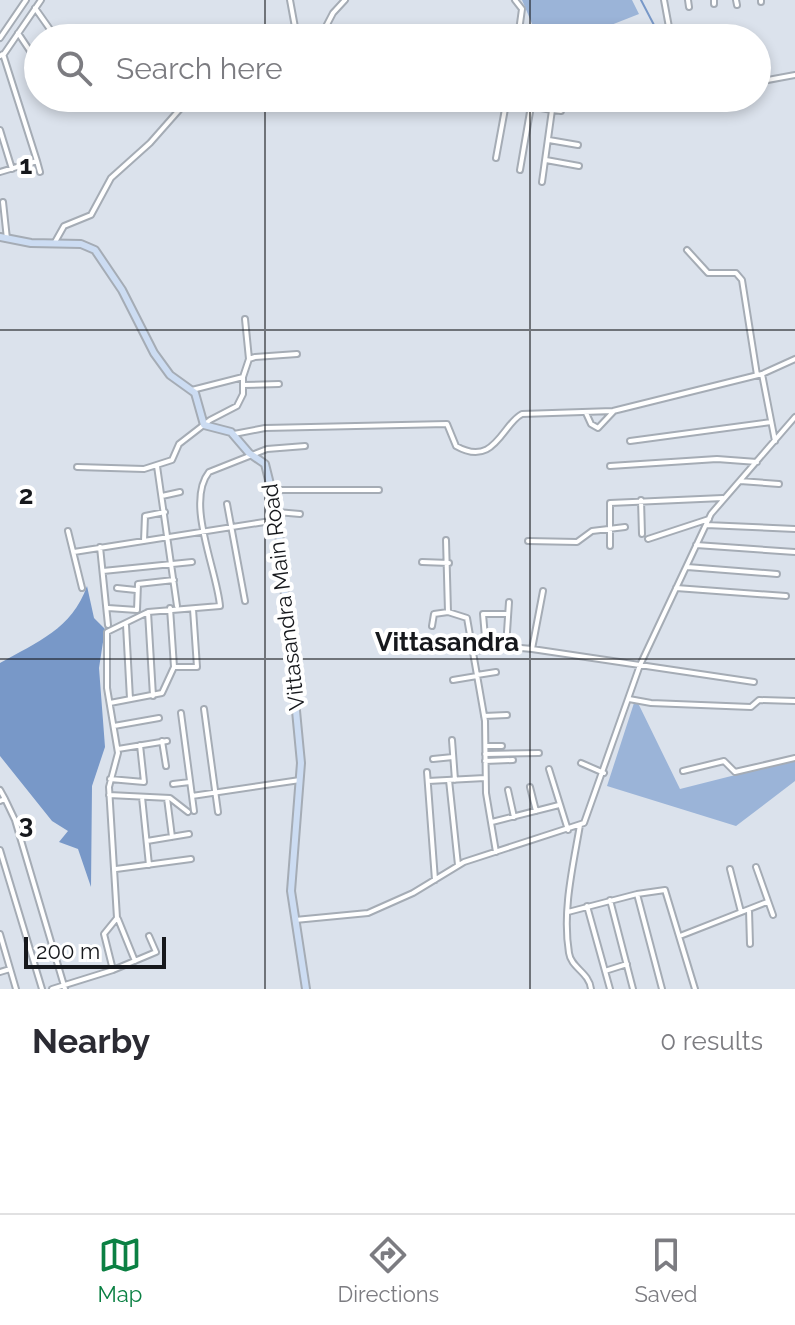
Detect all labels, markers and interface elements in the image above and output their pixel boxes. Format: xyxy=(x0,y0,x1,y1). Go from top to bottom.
search box xyxy=(24,24,771,112)
icon: search xyxy=(52,46,96,90)
text: Search here xyxy=(116,51,283,86)
text: 1 xyxy=(20,150,33,180)
text: 2 xyxy=(19,480,33,510)
street label: Vittasandra Main Road xyxy=(256,482,310,712)
district label: Vittasandra xyxy=(375,627,519,657)
text: 3 xyxy=(19,809,33,839)
scale bar xyxy=(24,933,166,969)
text: 200 m xyxy=(36,938,100,964)
text: Nearby xyxy=(32,1021,150,1061)
text: 0 results xyxy=(660,1026,763,1056)
tab: Map xyxy=(98,1233,142,1307)
tab: Directions xyxy=(338,1233,439,1307)
tab: Saved xyxy=(634,1233,697,1307)

